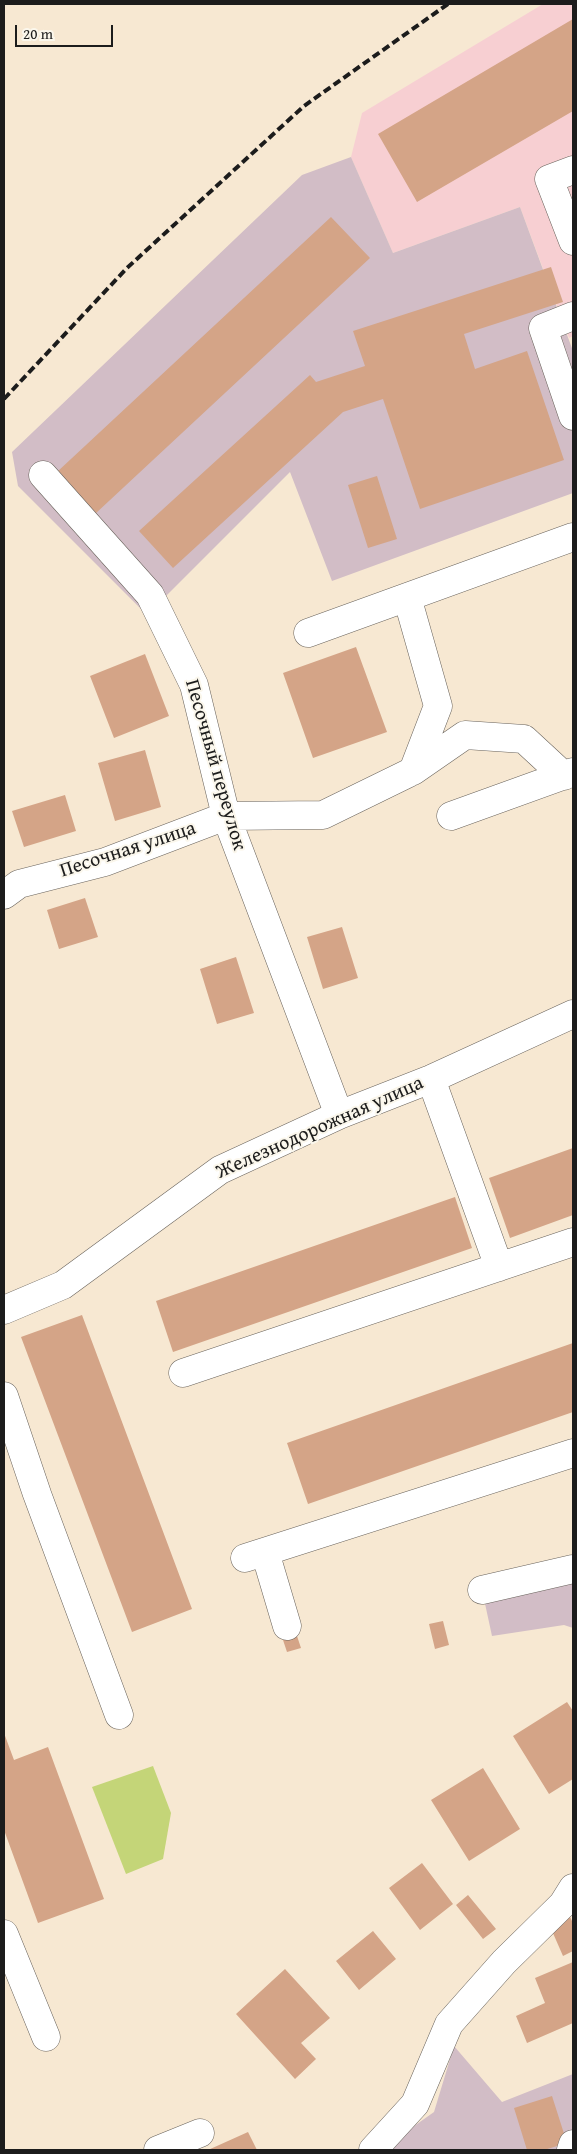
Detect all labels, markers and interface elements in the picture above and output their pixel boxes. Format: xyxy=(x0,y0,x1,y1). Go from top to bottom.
scale bar xyxy=(18,15,115,47)
text: 20 m xyxy=(23,23,53,44)
street label: Песочный переулок xyxy=(179,677,251,853)
street label: Песочная улица xyxy=(57,817,199,883)
street label: Железнодорожная улица xyxy=(213,1071,427,1185)

